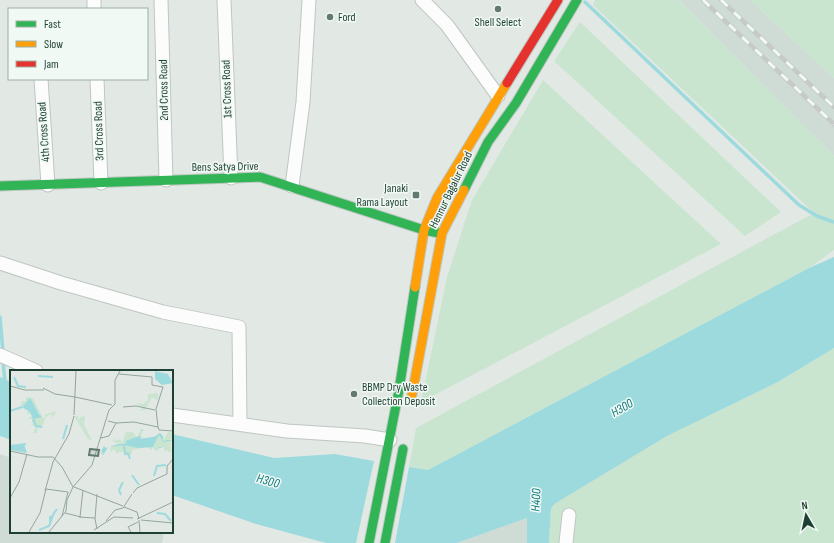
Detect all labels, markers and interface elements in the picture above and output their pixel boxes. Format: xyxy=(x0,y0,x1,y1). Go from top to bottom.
marker: Shell Select xyxy=(493,4,503,14)
legend xyxy=(8,8,148,80)
place label: Ford xyxy=(338,10,356,25)
marker: Ford xyxy=(325,12,335,22)
place label: Shell Select xyxy=(475,15,522,30)
text: Fast xyxy=(44,17,61,32)
text: Slow xyxy=(44,37,63,52)
text: Jam xyxy=(43,57,59,72)
street label: 2nd Cross Road xyxy=(156,59,172,121)
street label: 1st Cross Road xyxy=(218,60,236,118)
street label: 4th Cross Road xyxy=(34,101,54,163)
street label: 3rd Cross Road xyxy=(90,101,108,161)
street label: Hennur Bagalur Road xyxy=(426,149,476,231)
street label: Bens Satya Drive xyxy=(191,159,259,175)
place label: Janaki Rama Layout xyxy=(357,181,408,210)
marker: Janaki Rama Layout xyxy=(411,190,421,200)
inset map xyxy=(10,370,173,533)
place label: BBMP Dry Waste Collection Deposit xyxy=(362,380,436,409)
marker: BBMP Dry Waste Collection Deposit xyxy=(349,389,359,399)
water label: H300 xyxy=(608,395,636,421)
water label: H300 xyxy=(255,470,282,492)
water label: H400 xyxy=(528,488,544,512)
north arrow xyxy=(786,495,826,535)
text: N xyxy=(801,499,809,512)

